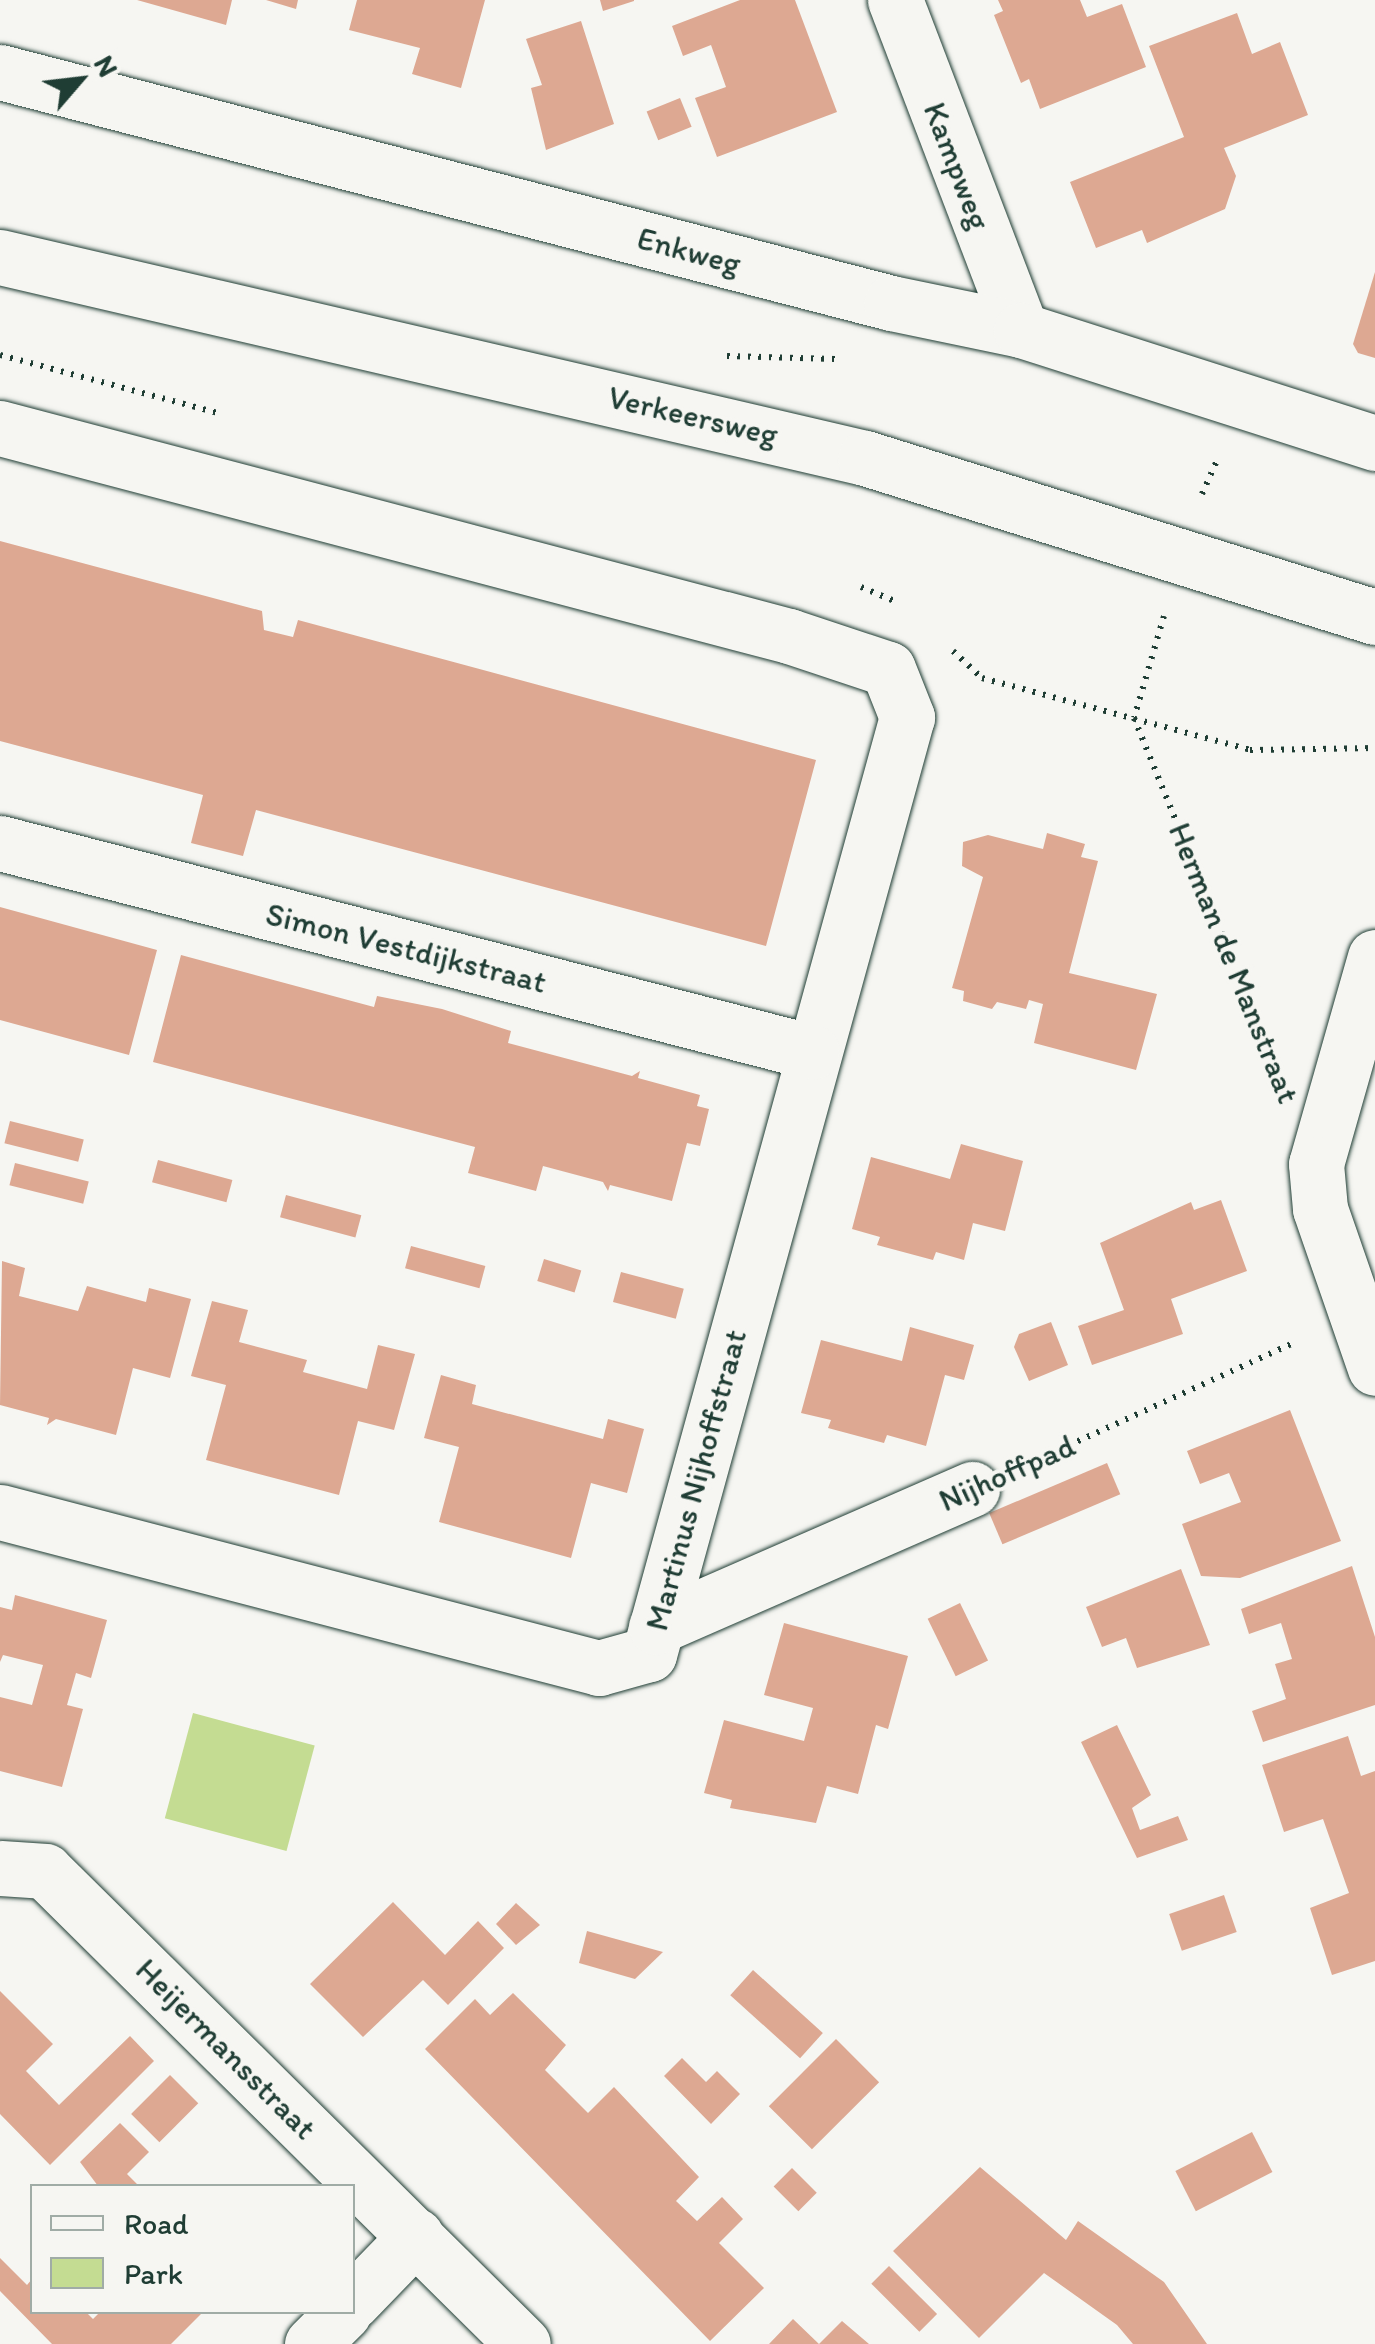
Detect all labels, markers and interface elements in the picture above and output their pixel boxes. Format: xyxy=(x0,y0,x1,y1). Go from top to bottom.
north arrow xyxy=(30,30,130,130)
text: N xyxy=(87,50,126,82)
street label: Kampweg xyxy=(915,97,999,235)
street label: Enkweg xyxy=(633,219,745,283)
street label: Verkeersweg xyxy=(604,378,782,454)
street label: Herman de Manstraat xyxy=(1160,817,1308,1109)
street label: Simon Vestdijkstraat xyxy=(262,895,550,1001)
street label: Martinus Nijhoffstraat xyxy=(637,1326,755,1634)
street label: Nijhoffpad xyxy=(933,1426,1081,1520)
street label: Heijermansstraat xyxy=(128,1951,324,2147)
legend xyxy=(30,2184,355,2314)
text: Road xyxy=(124,2205,189,2242)
text: Park xyxy=(124,2255,183,2292)

